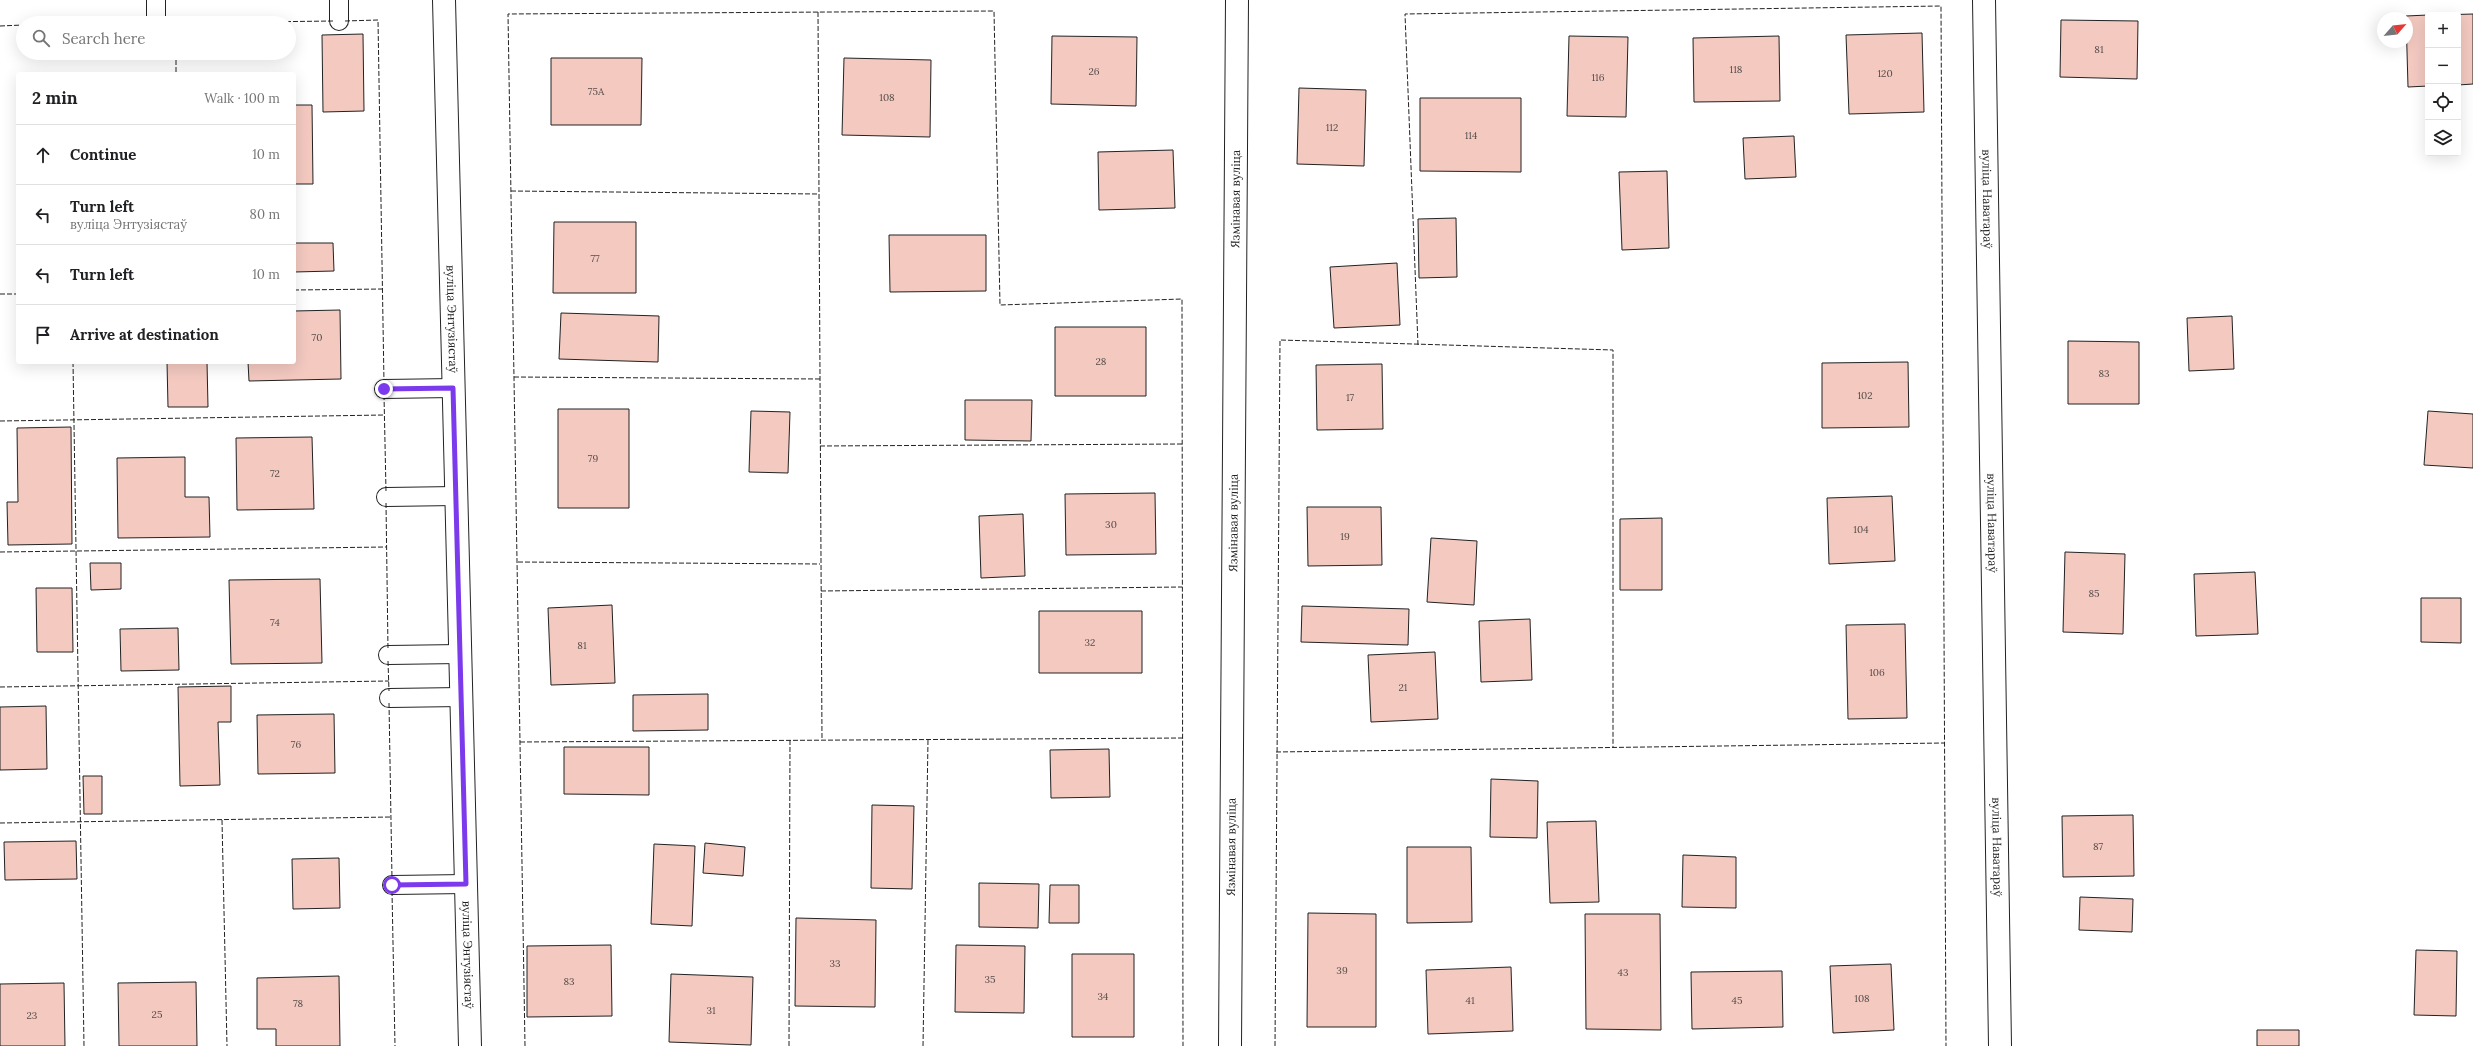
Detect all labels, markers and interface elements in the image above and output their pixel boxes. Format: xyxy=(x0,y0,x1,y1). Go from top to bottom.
north arrow xyxy=(2377,12,2413,48)
map controls xyxy=(2425,12,2461,156)
button: + xyxy=(2425,12,2461,48)
search box xyxy=(16,16,296,60)
icon: search xyxy=(30,27,52,49)
text: Search here xyxy=(62,29,145,48)
house number: 81 xyxy=(2094,43,2104,56)
button: − xyxy=(2425,48,2461,84)
house number: 118 xyxy=(1730,63,1743,76)
house number: 26 xyxy=(1088,65,1100,78)
house number: 120 xyxy=(1877,67,1893,80)
house number: 116 xyxy=(1591,71,1605,84)
button: locate xyxy=(2425,84,2461,120)
house number: 75А xyxy=(588,85,605,98)
text: 2 min xyxy=(32,87,78,109)
text: Walk · 100 m xyxy=(204,90,280,107)
house number: 108 xyxy=(879,91,895,104)
button: layers xyxy=(2425,120,2461,156)
house number: 112 xyxy=(1326,121,1338,134)
house number: 114 xyxy=(1465,129,1478,142)
icon: ahead xyxy=(32,144,54,166)
text: Continue xyxy=(70,145,136,164)
text: 10 m xyxy=(252,146,280,163)
street label: вуліца Наватараў xyxy=(1979,149,1996,250)
street label: Язмінавая вуліца xyxy=(1227,150,1243,248)
text: Turn left xyxy=(70,197,134,216)
icon: left xyxy=(32,204,54,226)
text: 80 m xyxy=(250,206,280,223)
text: вуліца Энтузіястаў xyxy=(70,216,187,233)
house number: 77 xyxy=(590,252,600,265)
icon: left xyxy=(32,264,54,286)
text: Turn left xyxy=(70,265,134,284)
street label: вуліца Энтузіястаў xyxy=(444,265,461,374)
text: 10 m xyxy=(252,266,280,283)
icon: arrive xyxy=(32,324,54,346)
text: Arrive at destination xyxy=(70,325,219,344)
house number: 70 xyxy=(312,331,322,344)
house number: 28 xyxy=(1096,355,1107,368)
house number: 83 xyxy=(2098,367,2110,380)
route end xyxy=(375,380,393,398)
house number: 102 xyxy=(1857,389,1873,402)
house number: 17 xyxy=(1346,391,1355,404)
house number: 79 xyxy=(588,452,598,465)
house number: 72 xyxy=(270,467,280,480)
street label: вуліца Наватараў xyxy=(1984,473,2001,574)
street label: Язмінавая вуліца xyxy=(1225,474,1241,572)
house number: 30 xyxy=(1105,518,1117,531)
house number: 104 xyxy=(1853,523,1869,536)
house number: 19 xyxy=(1340,530,1350,543)
house number: 85 xyxy=(2088,587,2100,600)
house number: 74 xyxy=(270,616,281,629)
house number: 32 xyxy=(1085,636,1095,649)
house number: 81 xyxy=(577,639,587,652)
house number: 106 xyxy=(1869,666,1885,679)
house number: 21 xyxy=(1398,681,1408,694)
house number: 76 xyxy=(291,738,301,751)
street label: вуліца Наватараў xyxy=(1989,797,2006,897)
street label: Язмінавая вуліца xyxy=(1223,798,1239,896)
house number: 87 xyxy=(2093,840,2104,853)
route start xyxy=(383,876,401,894)
street label: вуліца Энтузіястаў xyxy=(459,900,477,1010)
house number: 33 xyxy=(829,957,841,970)
house number: 39 xyxy=(1336,964,1348,977)
house number: 43 xyxy=(1618,966,1629,979)
house number: 35 xyxy=(984,973,996,986)
house number: 83 xyxy=(563,975,575,988)
house number: 34 xyxy=(1098,990,1109,1003)
house number: 108 xyxy=(1854,992,1870,1005)
house number: 41 xyxy=(1465,994,1475,1007)
house number: 45 xyxy=(1732,994,1742,1007)
house number: 78 xyxy=(293,997,303,1010)
house number: 31 xyxy=(706,1004,716,1017)
house number: 25 xyxy=(152,1008,162,1021)
house number: 23 xyxy=(27,1009,38,1022)

